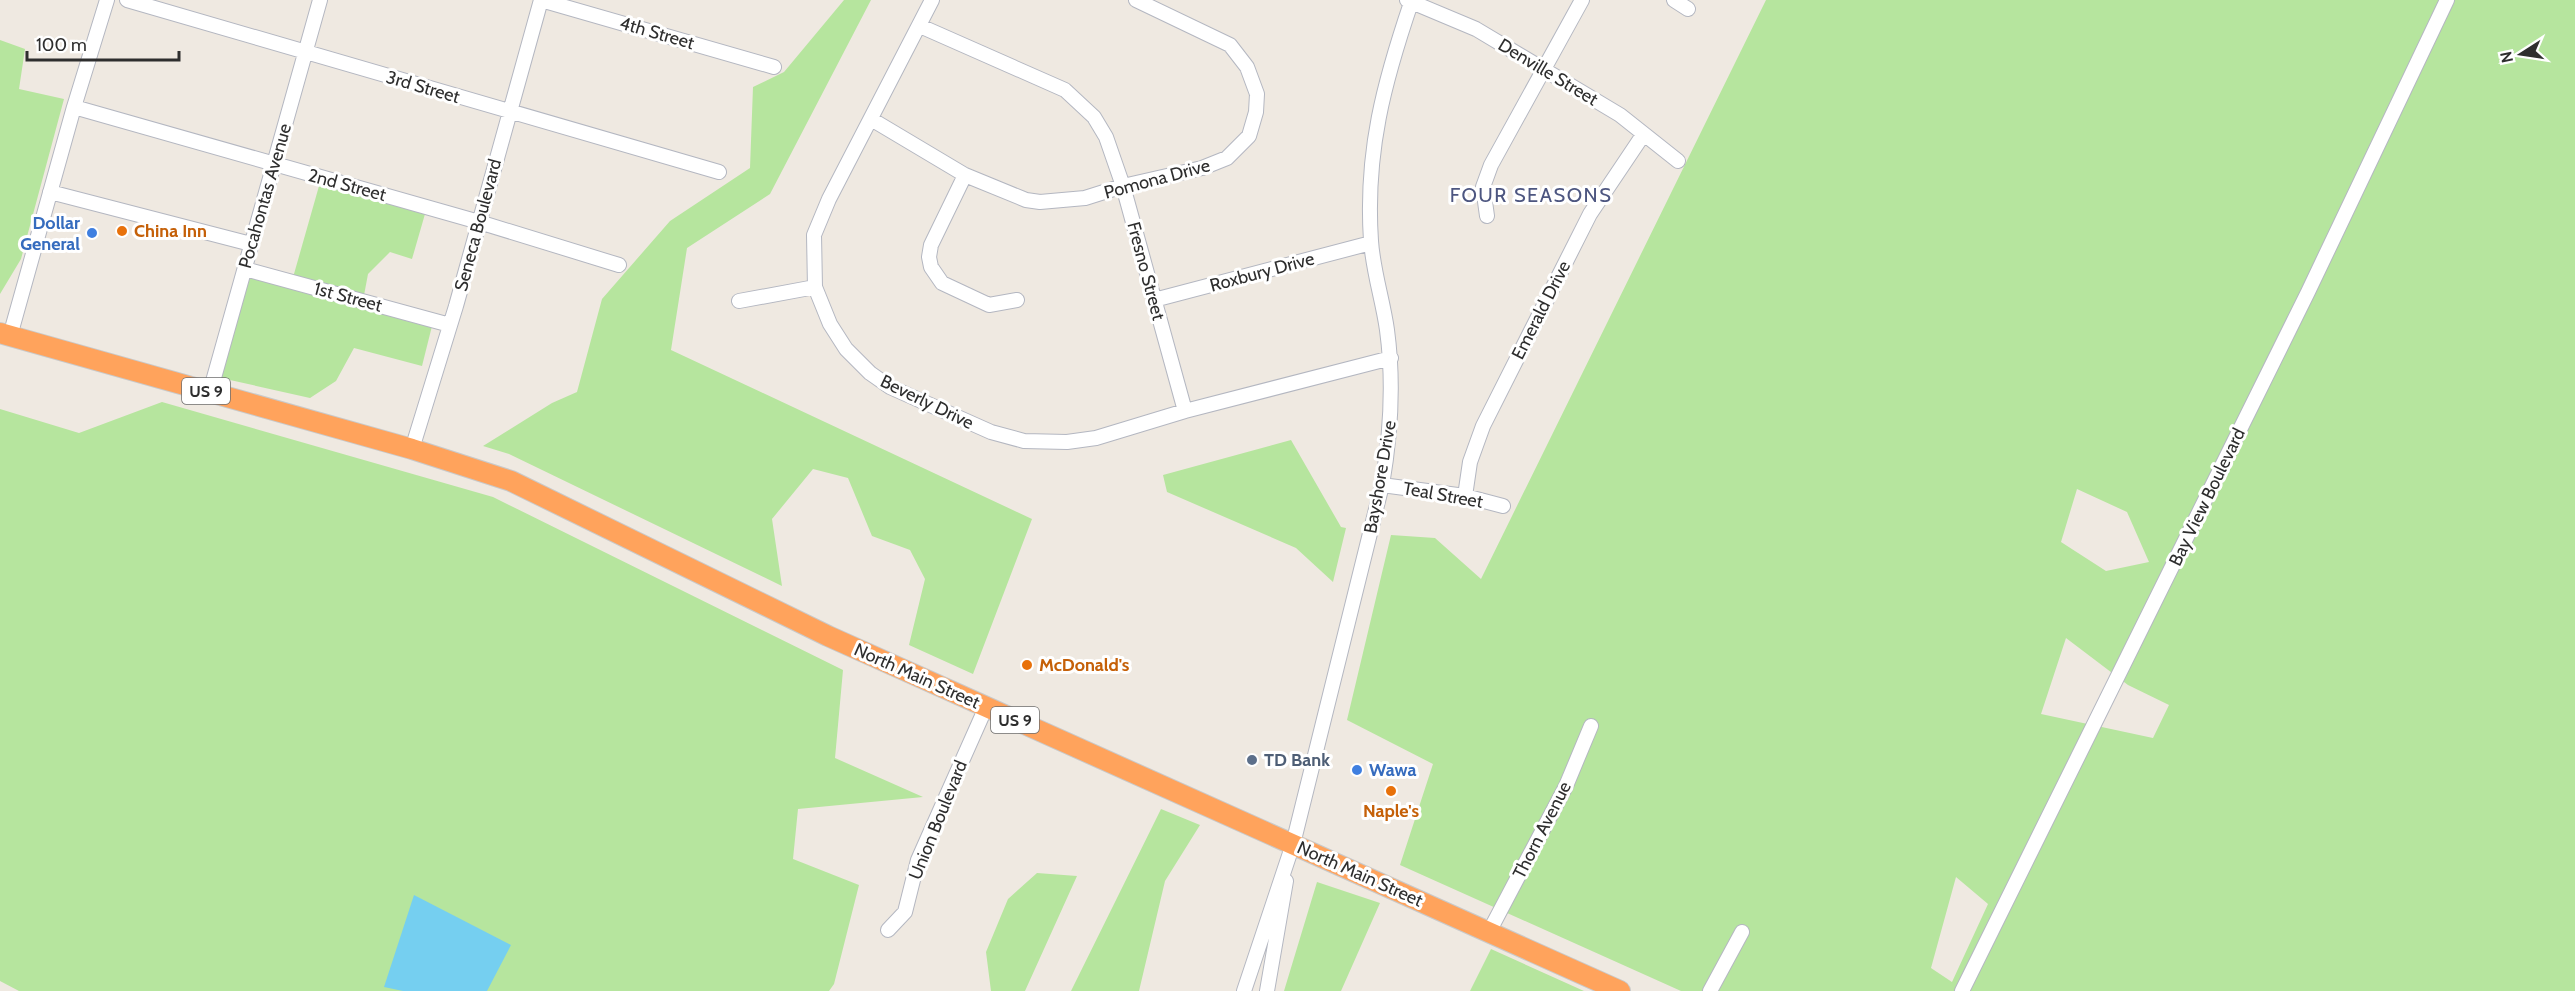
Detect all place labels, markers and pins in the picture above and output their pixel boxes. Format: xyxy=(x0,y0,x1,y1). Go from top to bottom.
place label: Dollar General xyxy=(20,212,80,255)
place label: China Inn xyxy=(134,220,207,242)
marker: China Inn xyxy=(115,224,129,238)
marker: Dollar General xyxy=(85,226,99,240)
place label: McDonald's xyxy=(1039,654,1130,676)
marker: McDonald's xyxy=(1020,658,1034,672)
place label: TD Bank xyxy=(1264,749,1330,771)
marker: TD Bank xyxy=(1245,753,1259,767)
place label: Wawa xyxy=(1369,759,1416,781)
marker: Wawa xyxy=(1350,763,1364,777)
marker: Naple's xyxy=(1384,784,1398,798)
place label: Naple's xyxy=(1363,800,1419,822)

